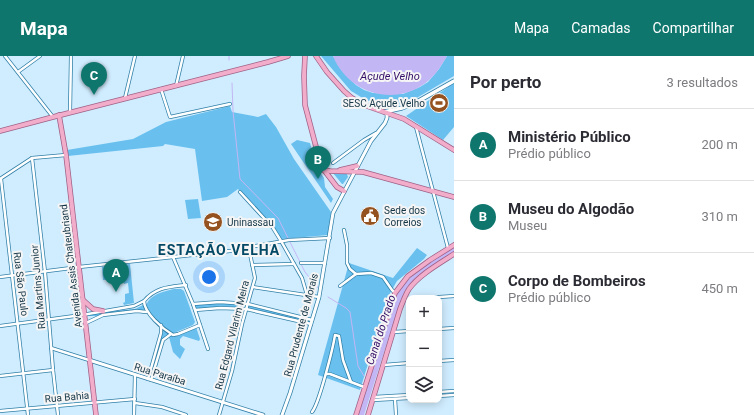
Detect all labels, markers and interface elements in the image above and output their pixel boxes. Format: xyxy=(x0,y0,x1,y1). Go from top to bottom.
text: Mapa xyxy=(20,17,68,40)
text: Mapa xyxy=(514,20,549,36)
text: Camadas xyxy=(571,20,631,36)
text: Compartilhar xyxy=(653,20,734,36)
pin: C xyxy=(81,62,107,95)
water label: Açude Velho xyxy=(359,70,420,83)
text: Por perto xyxy=(470,72,541,92)
text: 3 resultados xyxy=(666,75,738,90)
sports icon: SESC Açude Velho xyxy=(428,92,450,114)
place label: SESC Açude Velho xyxy=(343,98,425,109)
text: Ministério Público xyxy=(508,128,631,146)
text: A xyxy=(479,137,487,152)
text: 200 m xyxy=(701,137,738,152)
pin: B xyxy=(305,146,331,179)
text: Prédio público xyxy=(508,146,591,161)
text: Museu do Algodão xyxy=(508,200,634,218)
street label: Avenida Assis Chateubriand xyxy=(58,204,84,328)
public building icon: Sede dos Correios xyxy=(359,205,381,227)
place label: Sede dos Correios xyxy=(384,205,425,228)
text: B xyxy=(479,209,487,224)
text: 310 m xyxy=(701,209,738,224)
school or university icon: Uninassau xyxy=(202,211,224,233)
place label: Uninassau xyxy=(227,217,274,228)
text: Museu xyxy=(508,218,547,233)
district label: ESTAÇÃO VELHA xyxy=(158,241,280,258)
street label: Rua Martins Junior xyxy=(29,244,47,329)
street label: Rua São Paulo xyxy=(12,251,30,317)
pin: A xyxy=(103,259,129,292)
your location xyxy=(199,267,219,287)
street label: Rua Prudente de Morais xyxy=(282,272,320,378)
text: Corpo de Bombeiros xyxy=(508,272,646,290)
street label: Rua Edgard Vilarim Meira xyxy=(213,279,251,391)
text: C xyxy=(479,281,487,296)
text: 450 m xyxy=(701,281,738,296)
text: Prédio público xyxy=(508,290,591,305)
water label: Canal do Prado xyxy=(364,293,398,367)
map controls xyxy=(406,295,442,403)
button: + xyxy=(406,295,442,331)
button: − xyxy=(406,331,442,367)
street label: Rua Paraíba xyxy=(133,361,187,387)
button: layers xyxy=(406,367,442,403)
street label: Rua Bahia xyxy=(44,390,90,404)

